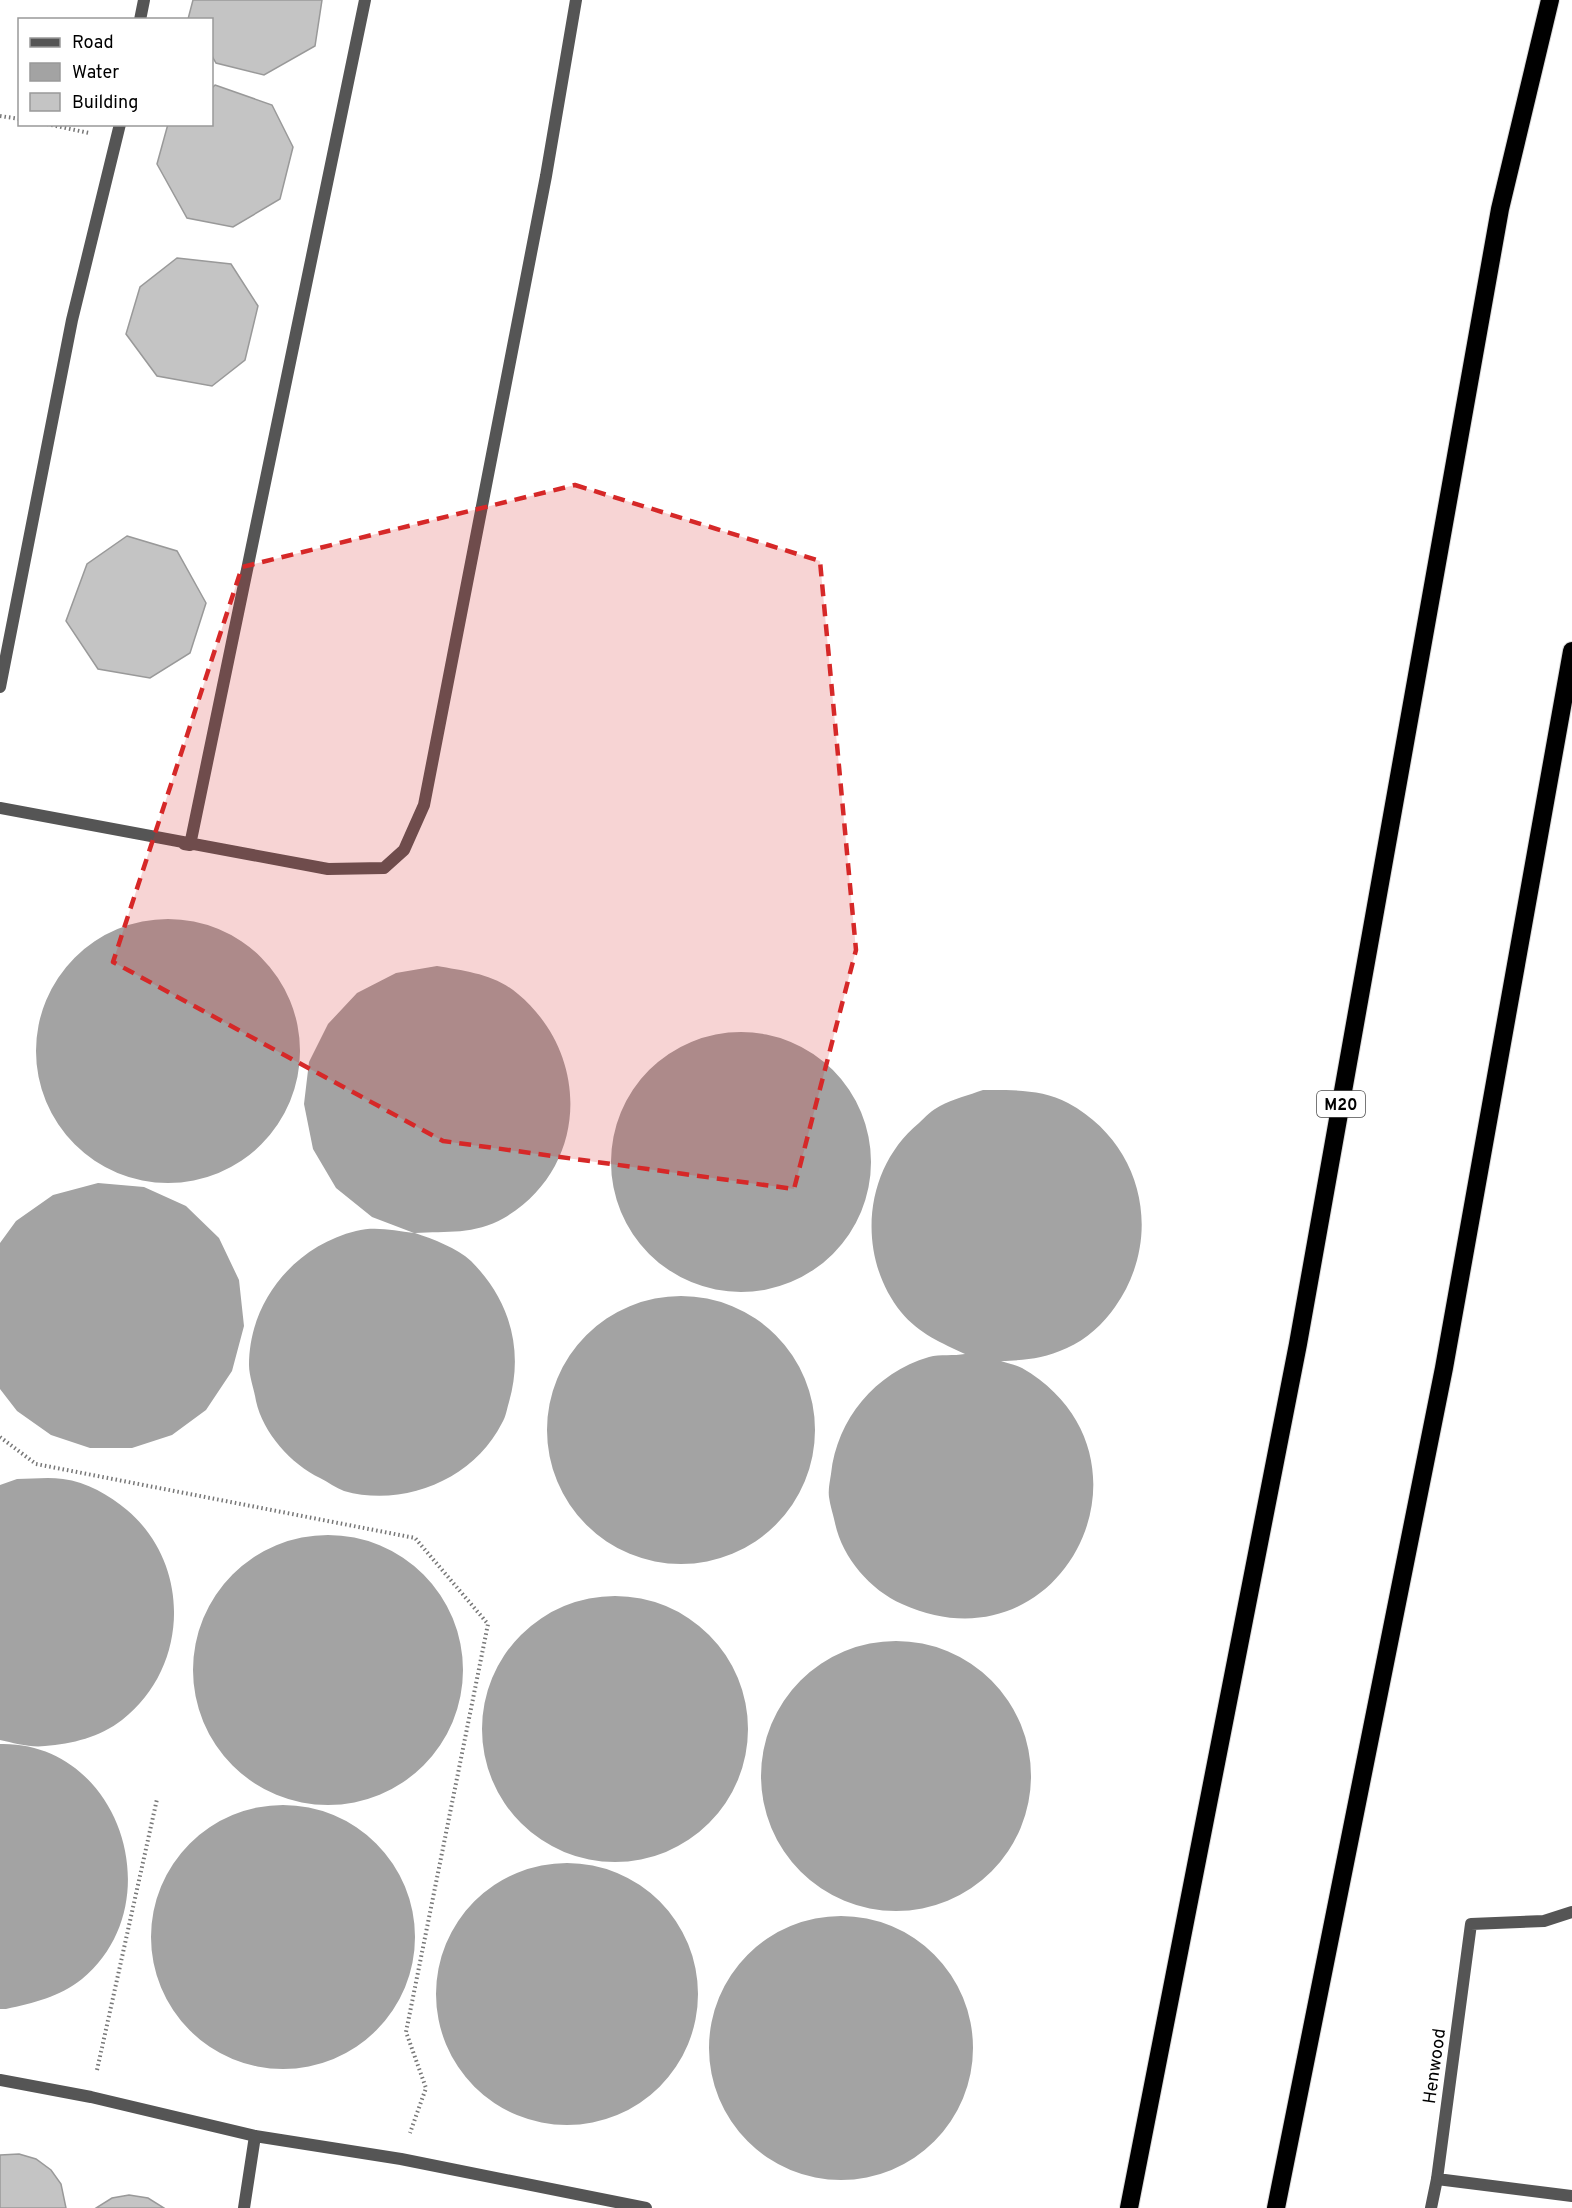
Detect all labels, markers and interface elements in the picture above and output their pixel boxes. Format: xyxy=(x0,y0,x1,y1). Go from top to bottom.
legend xyxy=(18,18,213,126)
text: Road xyxy=(72,32,114,55)
text: Water xyxy=(72,62,119,85)
text: Building xyxy=(72,92,138,115)
road number: M20 xyxy=(1317,1091,1365,1117)
street label: Henwood xyxy=(1419,2027,1452,2105)

